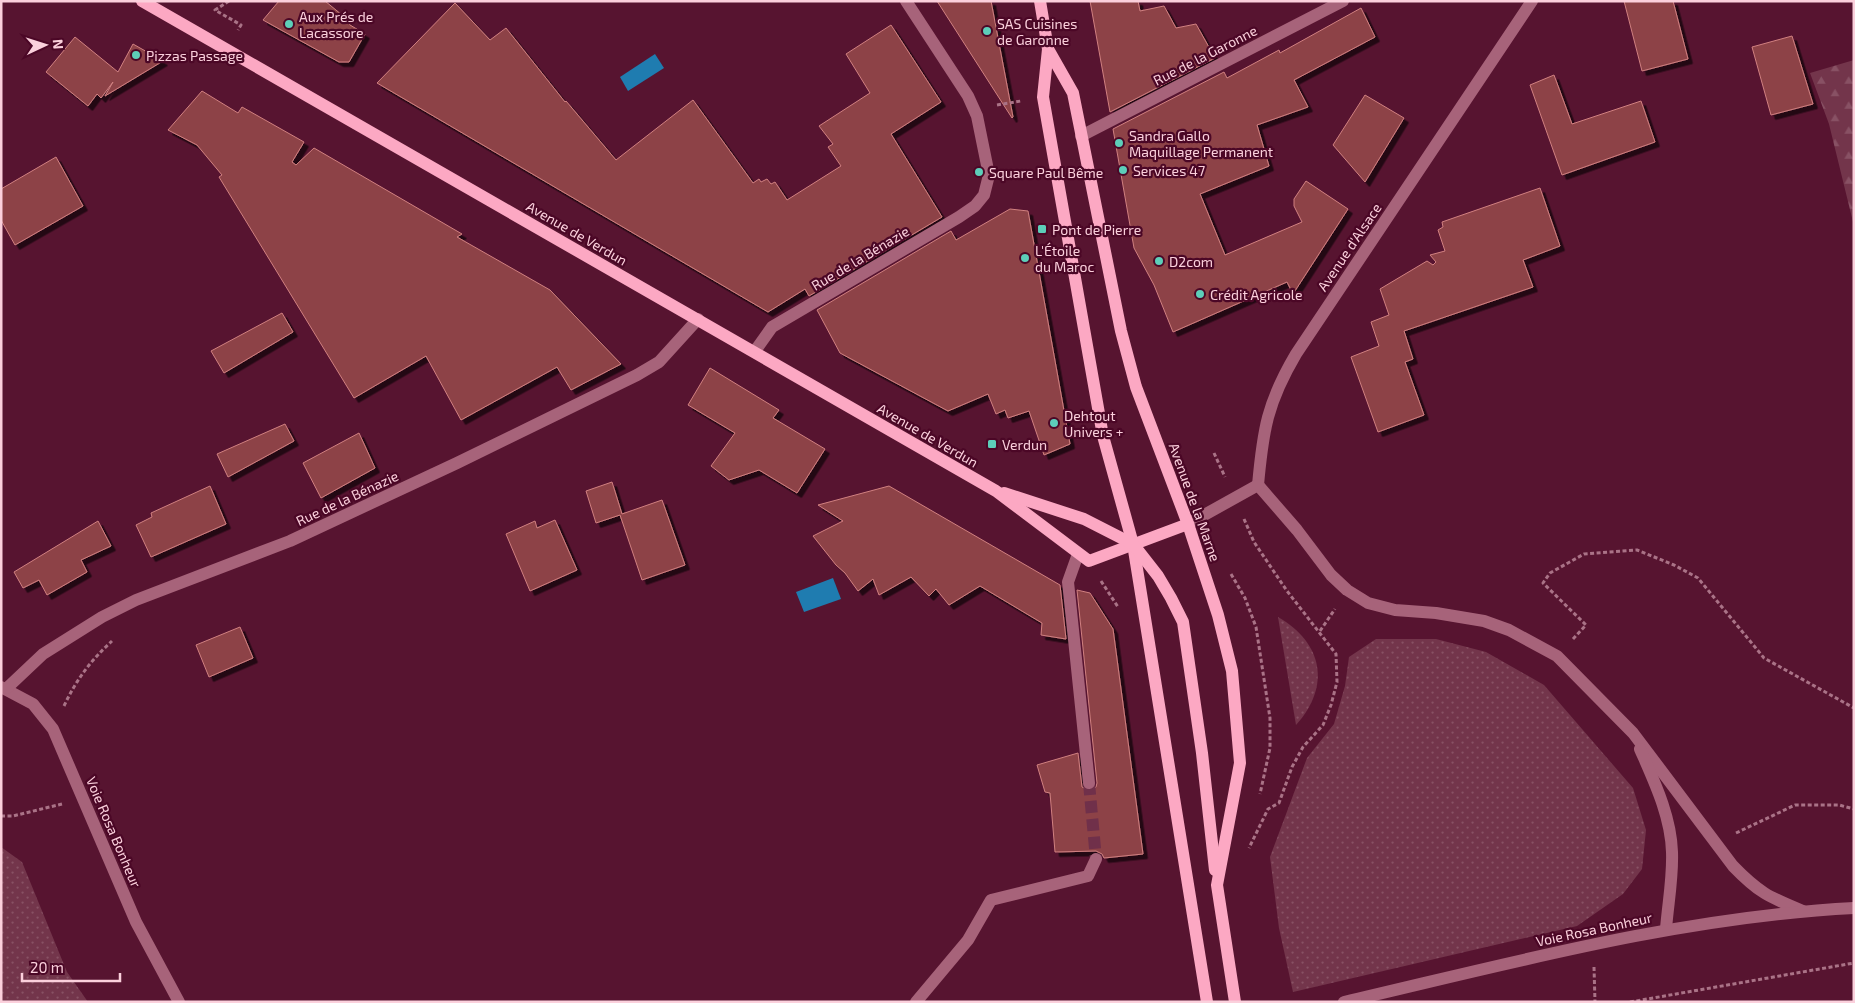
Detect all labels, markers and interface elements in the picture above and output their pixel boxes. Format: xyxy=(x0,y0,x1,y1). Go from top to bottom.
place label: Aux Prés de Lacassore xyxy=(299,8,373,41)
place label: SAS Cuisines de Garonne xyxy=(997,15,1077,48)
marker: Aux Prés de Lacassore xyxy=(283,18,295,30)
north arrow xyxy=(20,20,70,70)
street label: Rue de la Garonne xyxy=(1150,21,1260,89)
marker: SAS Cuisines de Garonne xyxy=(981,25,993,37)
text: N xyxy=(50,38,67,50)
place label: Pizzas Passage xyxy=(146,47,243,64)
marker: Pizzas Passage xyxy=(130,49,142,61)
place label: Sandra Gallo Maquillage Permanent xyxy=(1129,127,1273,160)
marker: Sandra Gallo Maquillage Permanent xyxy=(1113,137,1125,149)
place label: Services 47 xyxy=(1133,162,1205,179)
place label: Square Paul Bême xyxy=(989,164,1103,181)
marker: Services 47 xyxy=(1117,164,1129,176)
marker: Square Paul Bême xyxy=(973,166,985,178)
street label: Avenue de Verdun xyxy=(524,197,630,269)
street label: Avenue d'Alsace xyxy=(1313,200,1385,294)
place label: Pont de Pierre xyxy=(1052,221,1141,238)
street label: Rue de la Bénazie xyxy=(808,222,912,294)
marker: Pont de Pierre xyxy=(1036,223,1048,235)
place label: L'Étoile du Maroc xyxy=(1035,242,1094,275)
marker: L'Étoile du Maroc xyxy=(1019,252,1031,264)
place label: D2com xyxy=(1169,253,1213,270)
marker: D2com xyxy=(1153,255,1165,267)
place label: Crédit Agricole xyxy=(1210,286,1303,303)
marker: Crédit Agricole xyxy=(1194,288,1206,300)
street label: Avenue de Verdun xyxy=(875,399,981,471)
place label: Dehtout Univers + xyxy=(1064,407,1123,440)
marker: Dehtout Univers + xyxy=(1048,417,1060,429)
place label: Verdun xyxy=(1002,436,1047,453)
marker: Verdun xyxy=(986,438,998,450)
street label: Avenue de la Marne xyxy=(1166,440,1224,564)
street label: Rue de la Bénazie xyxy=(293,467,401,529)
street label: Voie Rosa Bonheur xyxy=(83,774,145,890)
street label: Voie Rosa Bonheur xyxy=(1534,908,1654,950)
scale bar xyxy=(22,950,120,982)
text: 20 m xyxy=(30,958,64,976)

